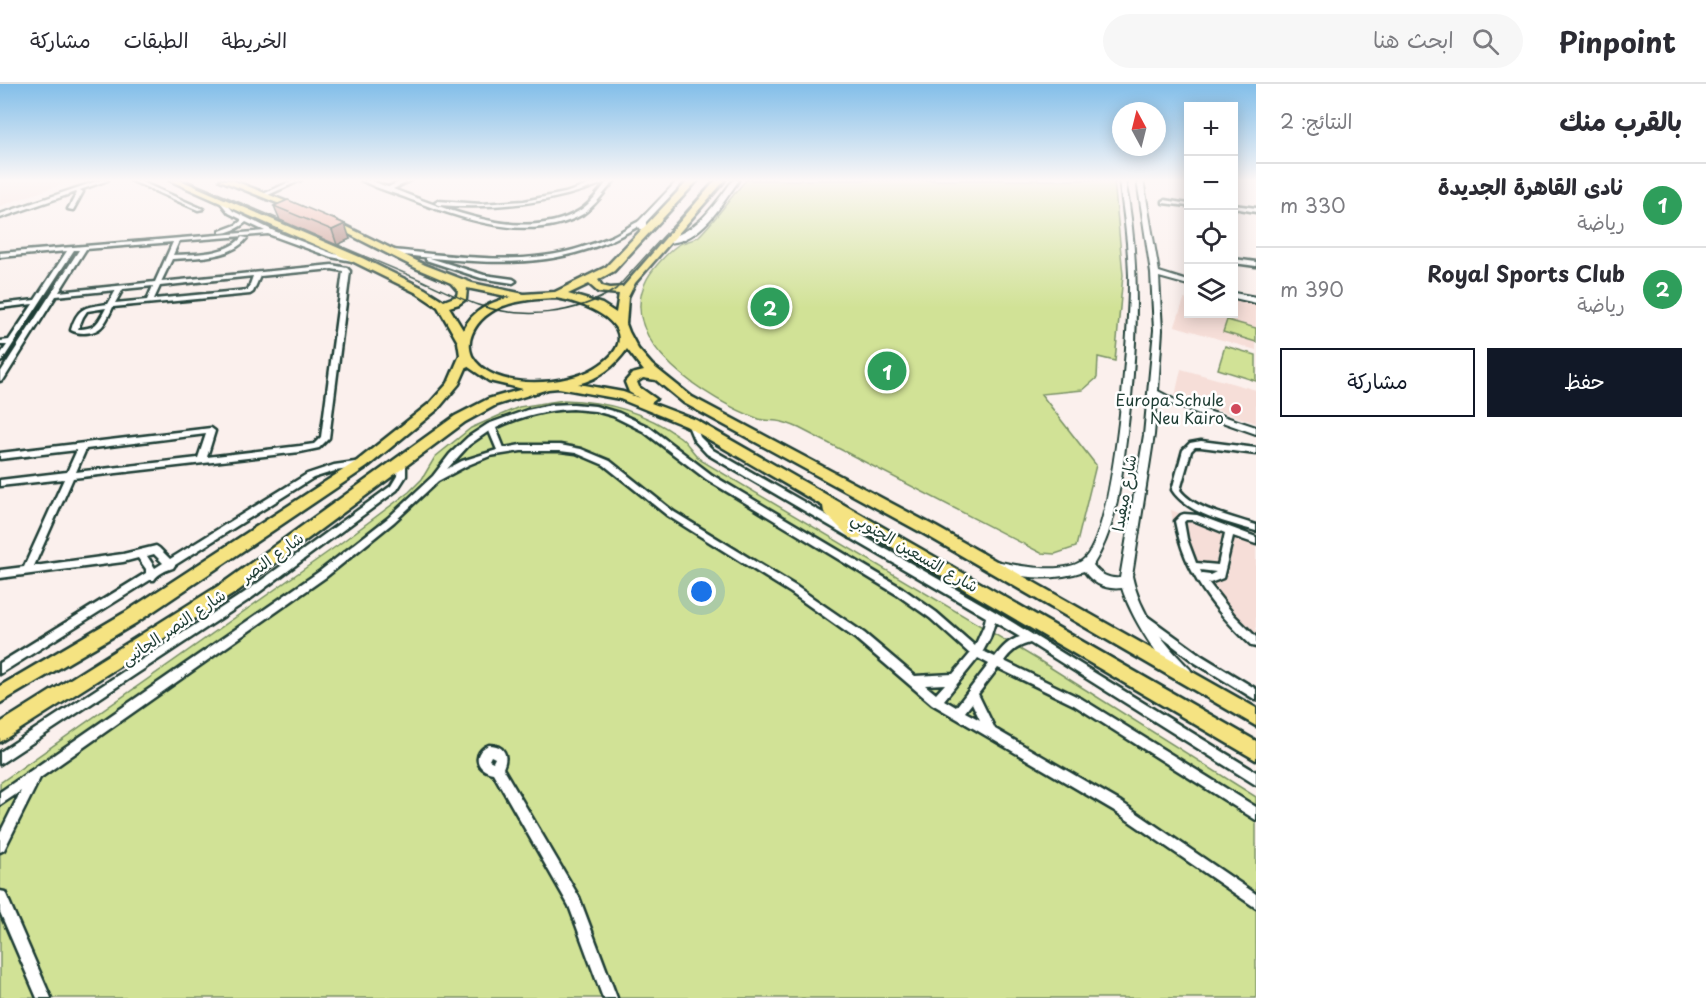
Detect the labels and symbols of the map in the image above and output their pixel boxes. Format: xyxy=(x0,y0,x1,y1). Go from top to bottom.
north arrow xyxy=(1112,102,1166,156)
pin: 2 xyxy=(750,284,790,330)
pin: 1 xyxy=(868,348,906,394)
place label: Europa Schule Neu Kairo xyxy=(1116,387,1224,429)
marker: Europa Schule Neu Kairo xyxy=(1229,402,1243,416)
street label: شارع ميفيدا xyxy=(1104,452,1143,533)
street label: شارع التسعين الجنوبي xyxy=(846,505,983,601)
street label: شارع النصر xyxy=(233,525,309,589)
your location xyxy=(687,577,716,606)
street label: شارع النصر الجانبى xyxy=(115,582,230,671)

